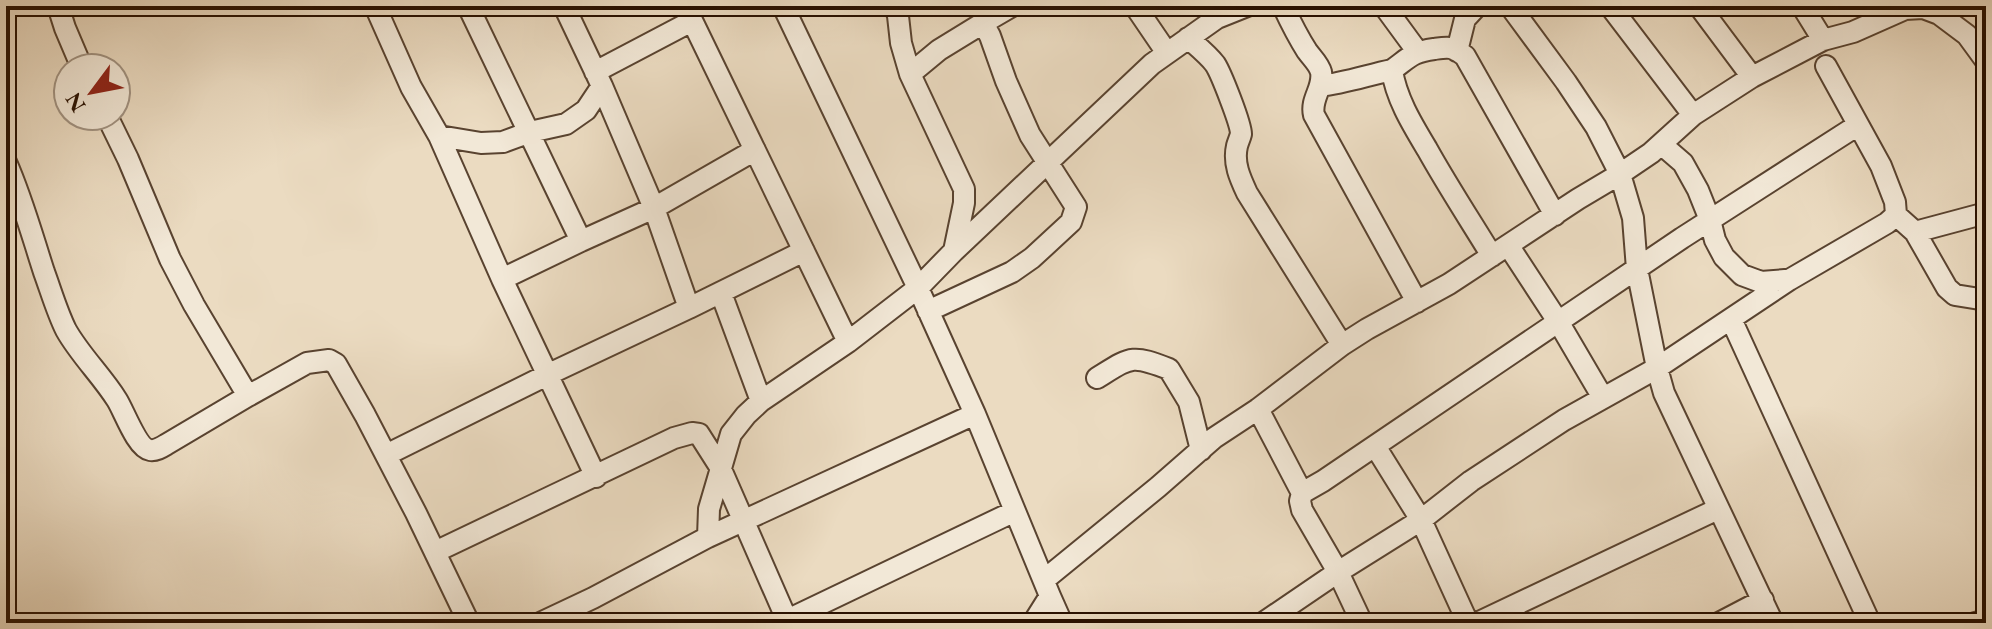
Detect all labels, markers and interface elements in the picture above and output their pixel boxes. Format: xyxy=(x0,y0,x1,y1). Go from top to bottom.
north arrow xyxy=(52,52,132,132)
text: N xyxy=(58,87,92,118)

